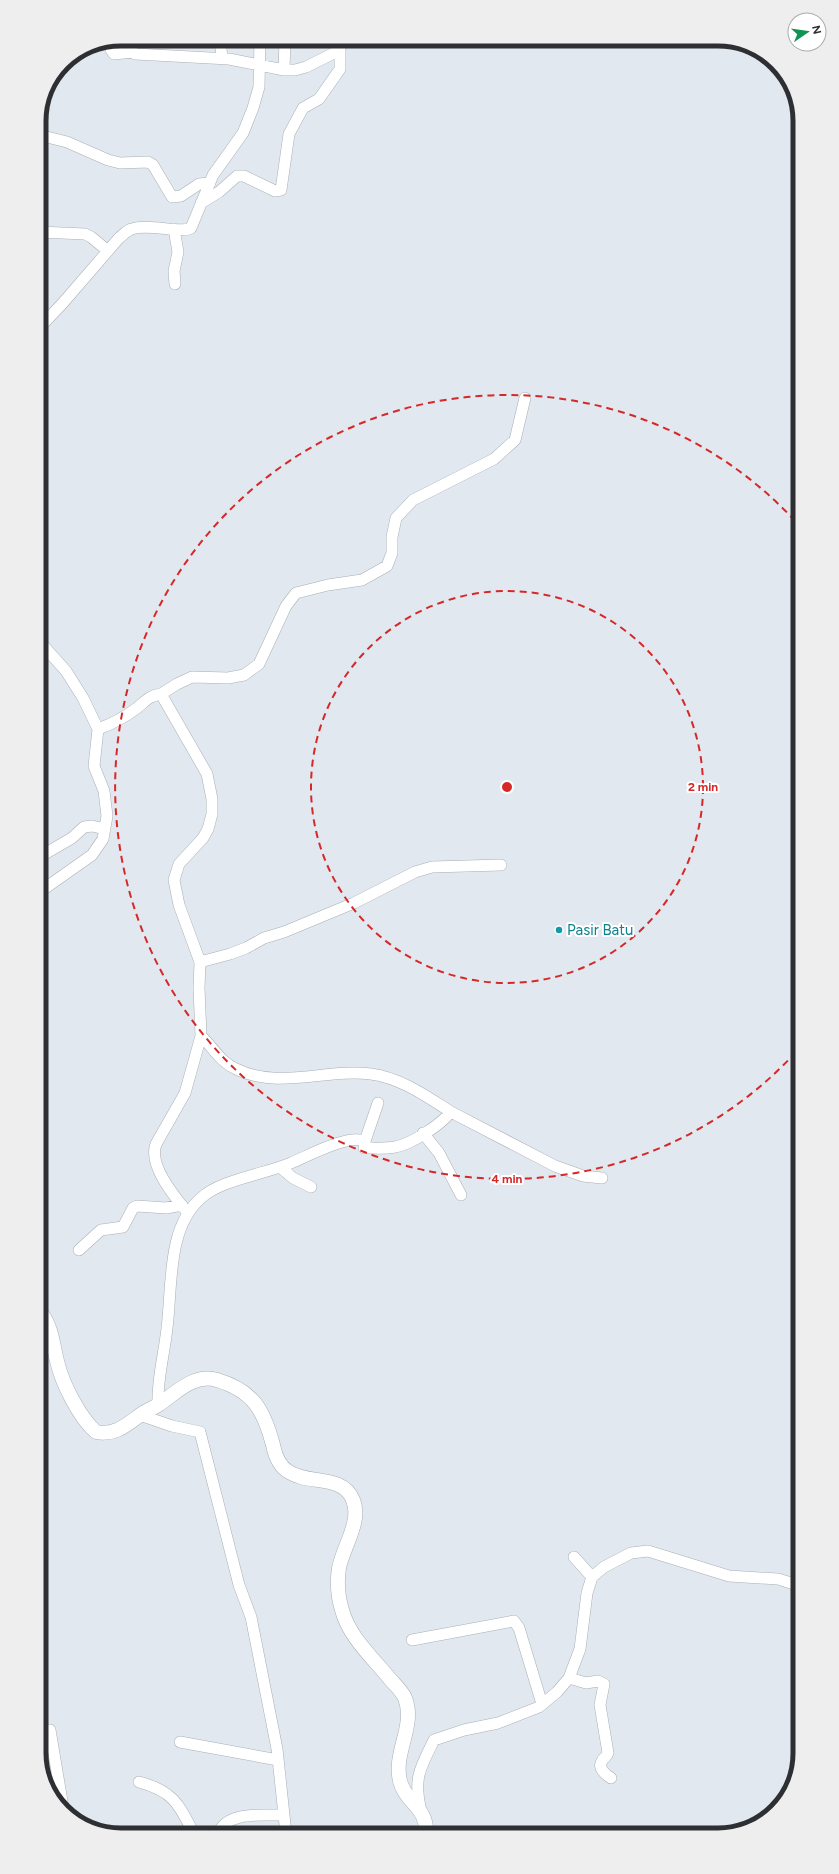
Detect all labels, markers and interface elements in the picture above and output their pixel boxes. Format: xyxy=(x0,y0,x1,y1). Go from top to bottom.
north arrow xyxy=(787,12,827,52)
text: N xyxy=(809,24,824,35)
centre of rings xyxy=(500,780,514,794)
text: 2 min xyxy=(688,780,718,794)
place label: Pasir Batu xyxy=(567,921,633,939)
marker: Pasir Batu xyxy=(554,925,564,935)
text: 4 min xyxy=(492,1172,523,1186)

